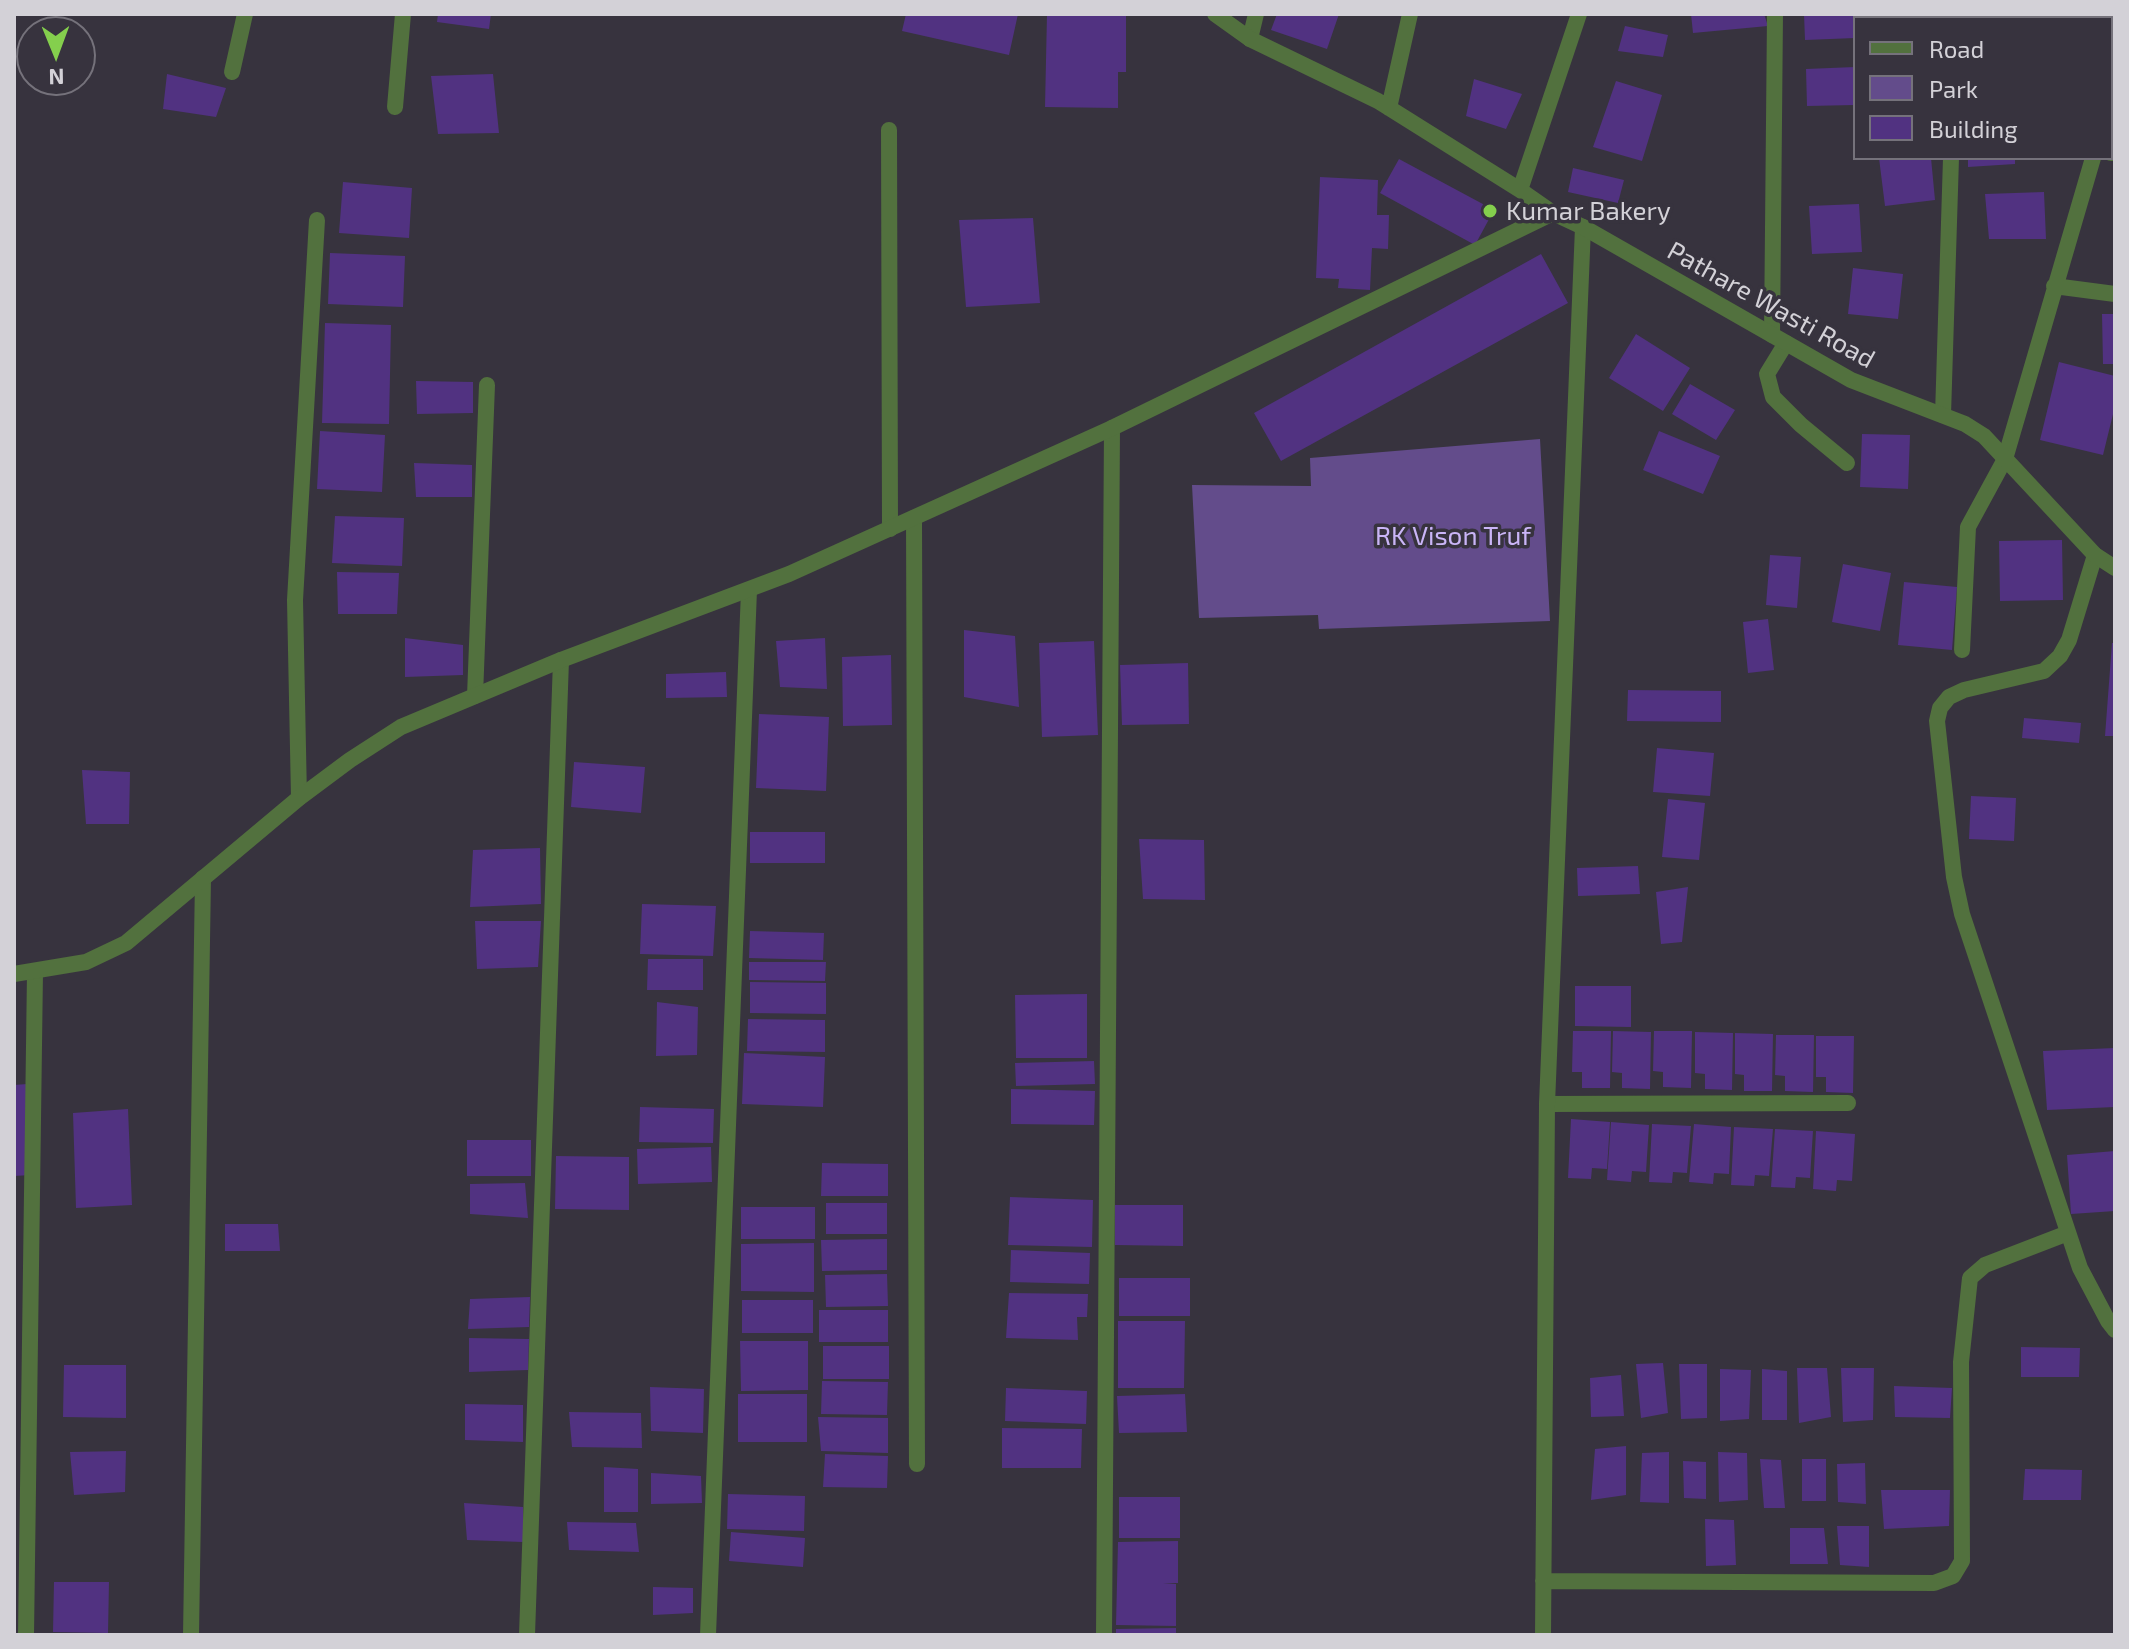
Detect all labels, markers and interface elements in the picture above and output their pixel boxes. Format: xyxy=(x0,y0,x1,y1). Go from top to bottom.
north arrow xyxy=(16,16,96,96)
legend xyxy=(1853,16,2113,160)
text: Road xyxy=(1929,34,1984,63)
text: N xyxy=(48,65,65,91)
text: Park xyxy=(1929,74,1978,103)
text: Building xyxy=(1929,114,2018,143)
place label: Kumar Bakery xyxy=(1506,195,1671,227)
marker: Kumar Bakery xyxy=(1481,202,1499,220)
street label: Pathare Wasti Road xyxy=(1662,235,1880,375)
park label: RK Vison Truf xyxy=(1375,520,1531,552)

